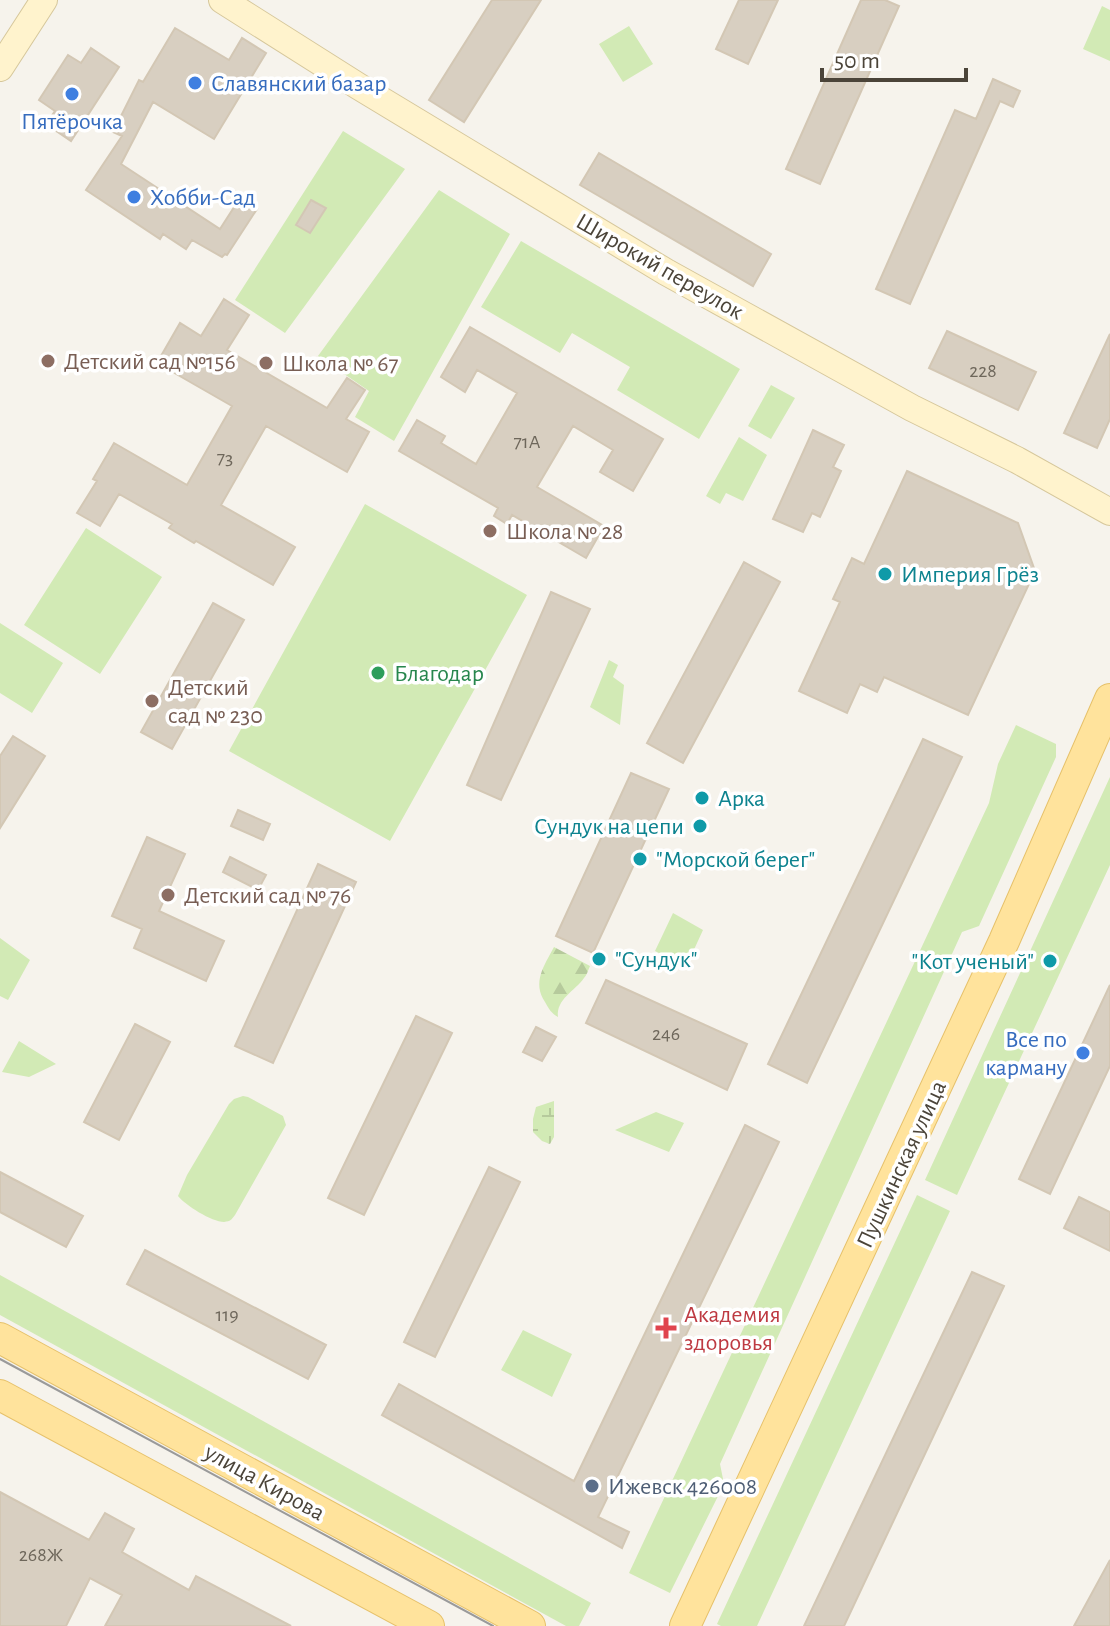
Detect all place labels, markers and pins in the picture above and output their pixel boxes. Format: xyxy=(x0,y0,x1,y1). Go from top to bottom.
place label: Славянский базар xyxy=(211,72,386,96)
marker: Славянский базар xyxy=(186,74,204,92)
marker: Пятёрочка xyxy=(63,85,81,103)
place label: Пятёрочка xyxy=(21,110,123,134)
place label: Хобби-Сад xyxy=(150,186,256,210)
marker: Хобби-Сад xyxy=(125,188,143,206)
place label: Детский сад №156 xyxy=(64,350,236,374)
marker: Детский сад №156 xyxy=(39,352,57,370)
place label: Школа № 67 xyxy=(282,352,398,376)
marker: Школа № 67 xyxy=(257,354,275,372)
place label: Школа № 28 xyxy=(506,520,623,544)
marker: Школа № 28 xyxy=(481,522,499,540)
place label: Империя Грёз xyxy=(901,563,1039,587)
marker: Империя Грёз xyxy=(876,565,894,583)
place label: Благодар xyxy=(394,662,484,686)
marker: Благодар xyxy=(369,664,387,682)
place label: Детский сад № 230 xyxy=(168,676,263,728)
marker: Детский сад № 230 xyxy=(143,692,161,710)
place label: Арка xyxy=(718,787,765,811)
marker: Арка xyxy=(693,789,711,807)
place label: Сундук на цепи xyxy=(534,815,684,839)
marker: Сундук на цепи xyxy=(691,817,709,835)
place label: "Морской берег" xyxy=(656,848,815,872)
marker: "Морской берег" xyxy=(631,850,649,868)
place label: Детский сад № 76 xyxy=(184,884,351,908)
marker: Детский сад № 76 xyxy=(159,886,177,904)
place label: "Сундук" xyxy=(615,948,697,972)
marker: "Сундук" xyxy=(590,950,608,968)
place label: "Кот ученый" xyxy=(912,950,1034,974)
marker: "Кот ученый" xyxy=(1041,952,1059,970)
place label: Все по карману xyxy=(985,1028,1068,1080)
marker: Все по карману xyxy=(1074,1044,1092,1062)
place label: Академия здоровья xyxy=(684,1303,781,1355)
marker: Академия здоровья xyxy=(655,1317,677,1339)
place label: Ижевск 426008 xyxy=(608,1475,757,1499)
marker: Ижевск 426008 xyxy=(583,1477,601,1495)

